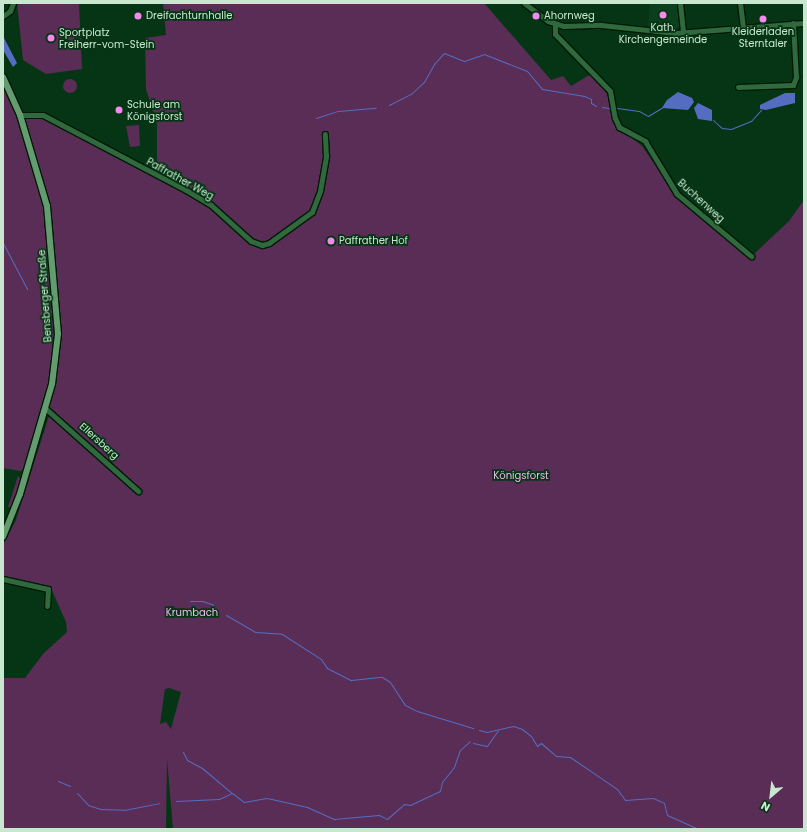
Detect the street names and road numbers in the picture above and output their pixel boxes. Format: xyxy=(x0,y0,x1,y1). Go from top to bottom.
street label: Paffrather Weg xyxy=(144,156,216,202)
street label: Buchenweg xyxy=(675,177,727,225)
street label: Bensberger Straße xyxy=(36,249,54,343)
street label: Ellersberg xyxy=(77,420,121,462)

